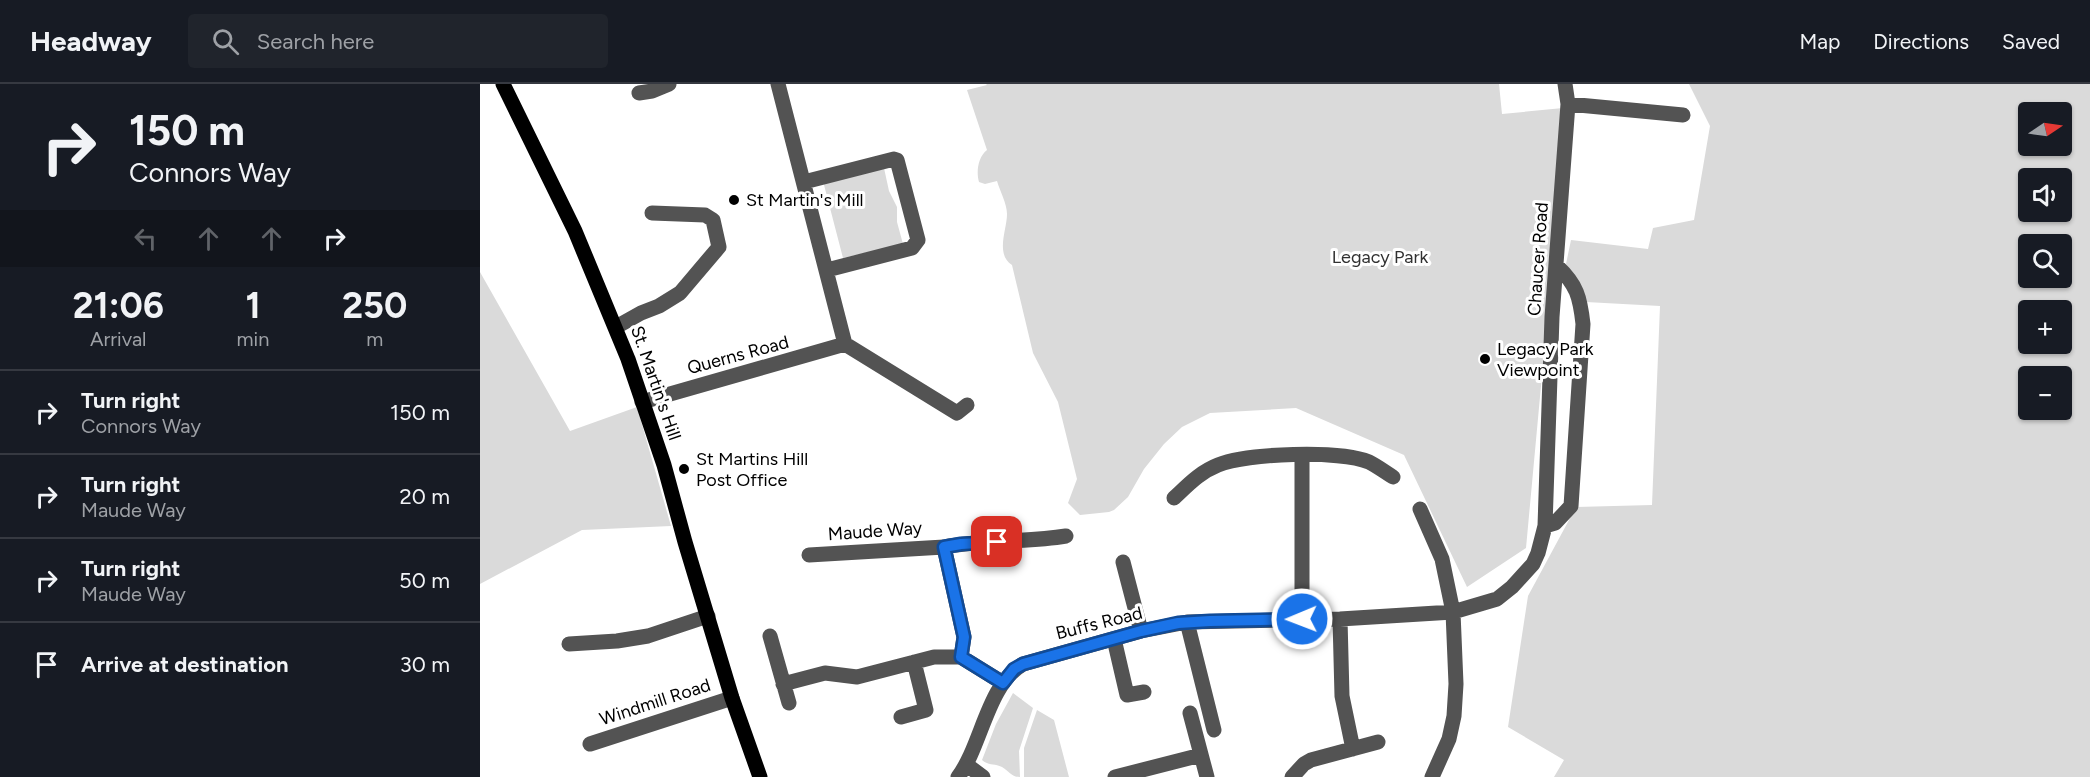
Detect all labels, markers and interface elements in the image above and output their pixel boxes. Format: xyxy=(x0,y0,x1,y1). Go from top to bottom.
search box xyxy=(188,14,608,68)
text: Headway xyxy=(30,24,152,58)
icon: search xyxy=(209,25,242,58)
text: Search here xyxy=(257,28,374,55)
text: Map xyxy=(1799,29,1840,54)
text: Directions xyxy=(1873,29,1969,54)
text: Saved xyxy=(2002,29,2060,54)
north arrow xyxy=(2018,102,2072,156)
map controls xyxy=(2018,102,2072,420)
text: 150 m xyxy=(129,105,245,156)
icon: right xyxy=(30,108,108,186)
text: Connors Way xyxy=(129,156,291,189)
button: sound xyxy=(2018,168,2072,222)
place label: St Martin's Mill xyxy=(746,189,864,211)
marker: St Martin's Mill xyxy=(727,193,741,207)
street label: Chaucer Road xyxy=(1523,201,1553,317)
icon: left xyxy=(129,222,162,255)
icon: ahead xyxy=(192,222,225,255)
icon: ahead xyxy=(255,222,288,255)
icon: right xyxy=(318,222,351,255)
button: search xyxy=(2018,234,2072,288)
park label: Legacy Park xyxy=(1332,246,1429,268)
text: 21:06 xyxy=(73,284,164,327)
text: 1 xyxy=(245,284,261,327)
text: 250 xyxy=(342,284,407,327)
button: + xyxy=(2018,300,2072,354)
street label: St. Martin's Hill xyxy=(626,323,686,443)
text: Arrival xyxy=(90,327,147,351)
text: min xyxy=(237,327,269,351)
text: m xyxy=(366,327,383,351)
street label: Querns Road xyxy=(685,331,791,379)
place label: Legacy Park Viewpoint xyxy=(1497,338,1594,381)
marker: Legacy Park Viewpoint xyxy=(1478,352,1492,366)
button: − xyxy=(2018,366,2072,420)
text: Turn right xyxy=(81,387,180,414)
icon: right xyxy=(30,396,63,429)
text: 150 m xyxy=(390,399,450,426)
text: Connors Way xyxy=(81,414,201,438)
place label: St Martins Hill Post Office xyxy=(696,448,808,491)
marker: St Martins Hill Post Office xyxy=(677,462,691,476)
text: Turn right xyxy=(81,471,180,498)
icon: right xyxy=(30,480,63,513)
text: 20 m xyxy=(399,483,450,510)
text: Maude Way xyxy=(81,498,186,522)
pin xyxy=(971,516,1022,567)
street label: Maude Way xyxy=(827,517,923,545)
icon: arrive xyxy=(980,525,1013,558)
text: Turn right xyxy=(81,555,180,582)
icon: right xyxy=(30,564,63,597)
text: 50 m xyxy=(399,567,450,594)
text: Maude Way xyxy=(81,582,186,606)
position arrow xyxy=(1270,587,1334,651)
street label: Buffs Road xyxy=(1053,602,1145,644)
icon: arrive xyxy=(30,648,63,681)
text: Arrive at destination xyxy=(81,651,289,678)
text: 30 m xyxy=(400,651,450,678)
street label: Windmill Road xyxy=(597,674,713,730)

